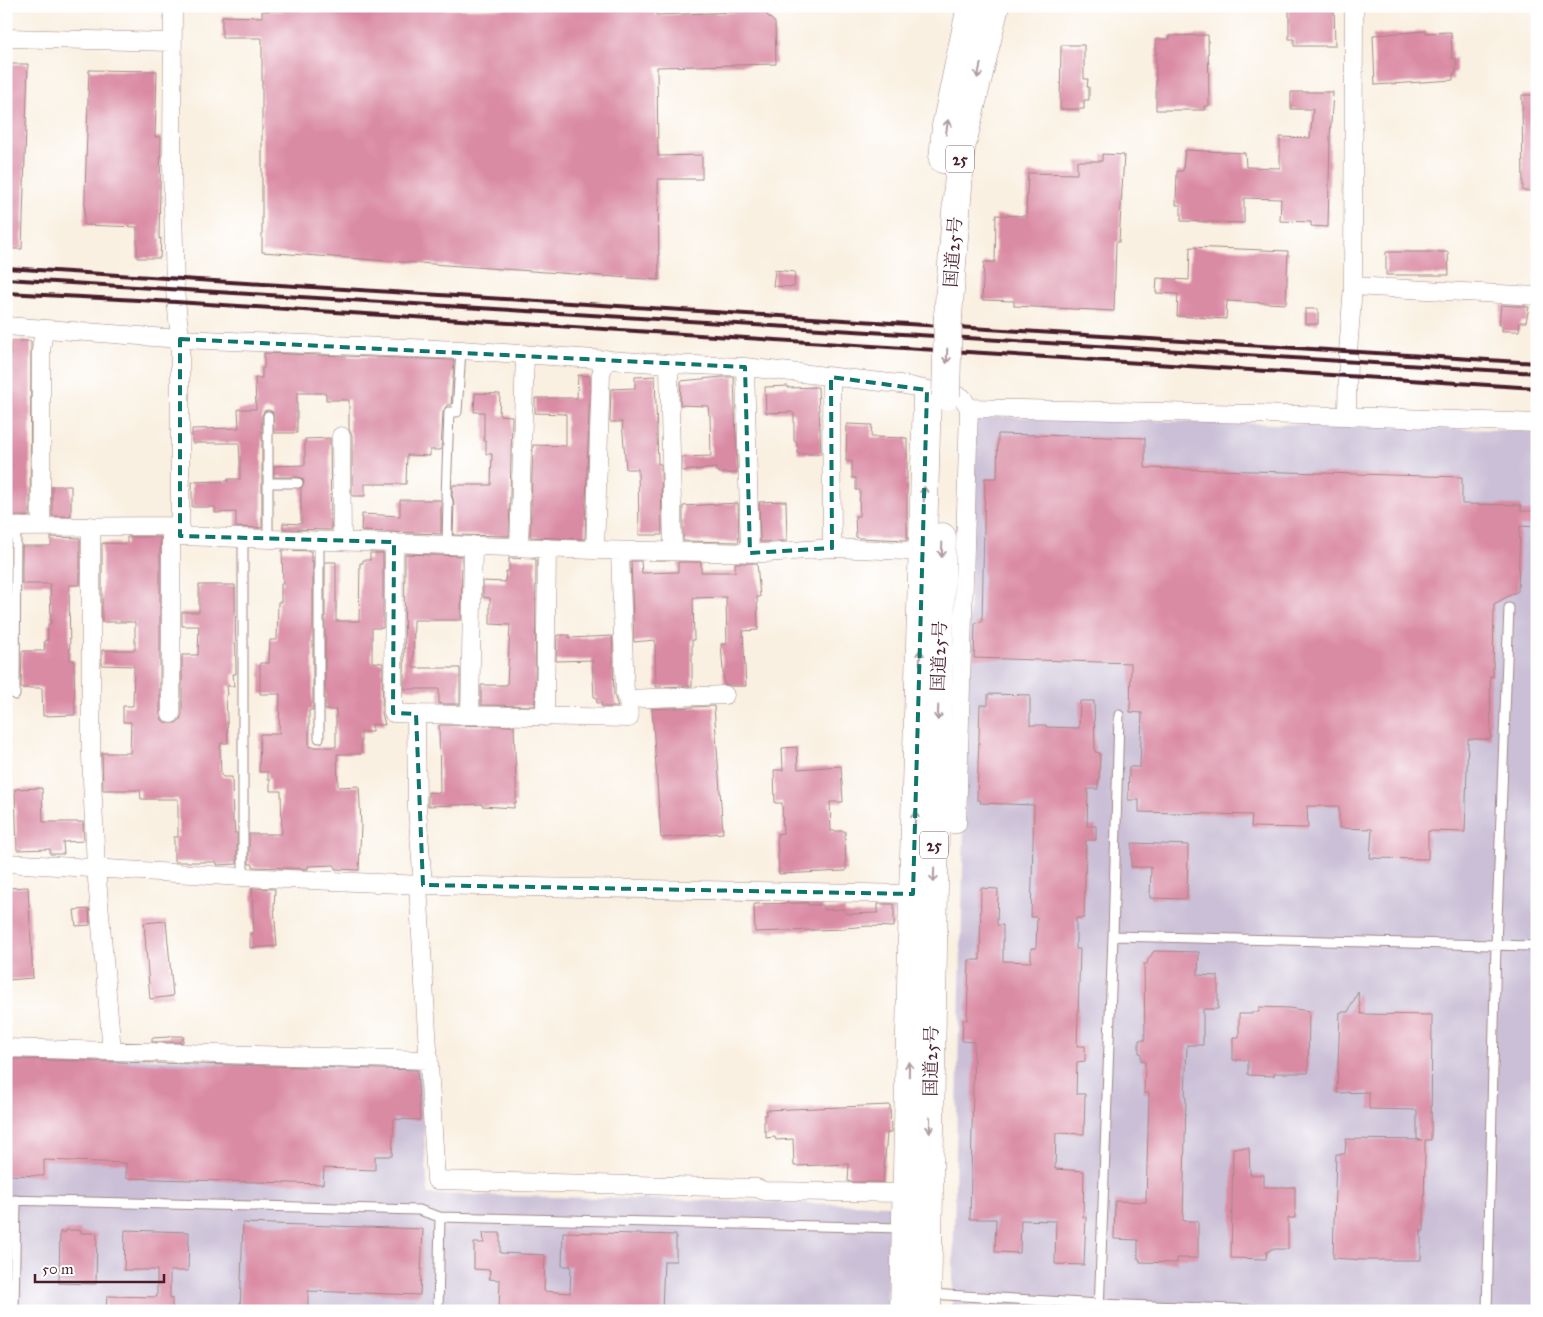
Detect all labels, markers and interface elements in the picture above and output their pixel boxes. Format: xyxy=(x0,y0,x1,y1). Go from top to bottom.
one-way arrow xyxy=(974,62,983,78)
one-way arrow xyxy=(942,120,952,136)
road number: 25 xyxy=(946,146,974,172)
street label: 国道25号 xyxy=(940,216,966,288)
one-way arrow xyxy=(942,348,952,364)
one-way arrow xyxy=(920,486,929,502)
one-way arrow xyxy=(937,542,947,558)
street label: 国道25号 xyxy=(927,620,951,692)
one-way arrow xyxy=(915,649,924,665)
one-way arrow xyxy=(933,704,942,720)
one-way arrow xyxy=(910,811,920,828)
road number: 25 xyxy=(920,832,948,858)
one-way arrow xyxy=(929,866,939,883)
street label: 国道25号 xyxy=(919,1025,943,1097)
one-way arrow xyxy=(904,1061,914,1078)
one-way arrow xyxy=(925,1116,935,1133)
scale bar xyxy=(35,1252,164,1284)
text: 50 m xyxy=(42,1260,74,1278)

